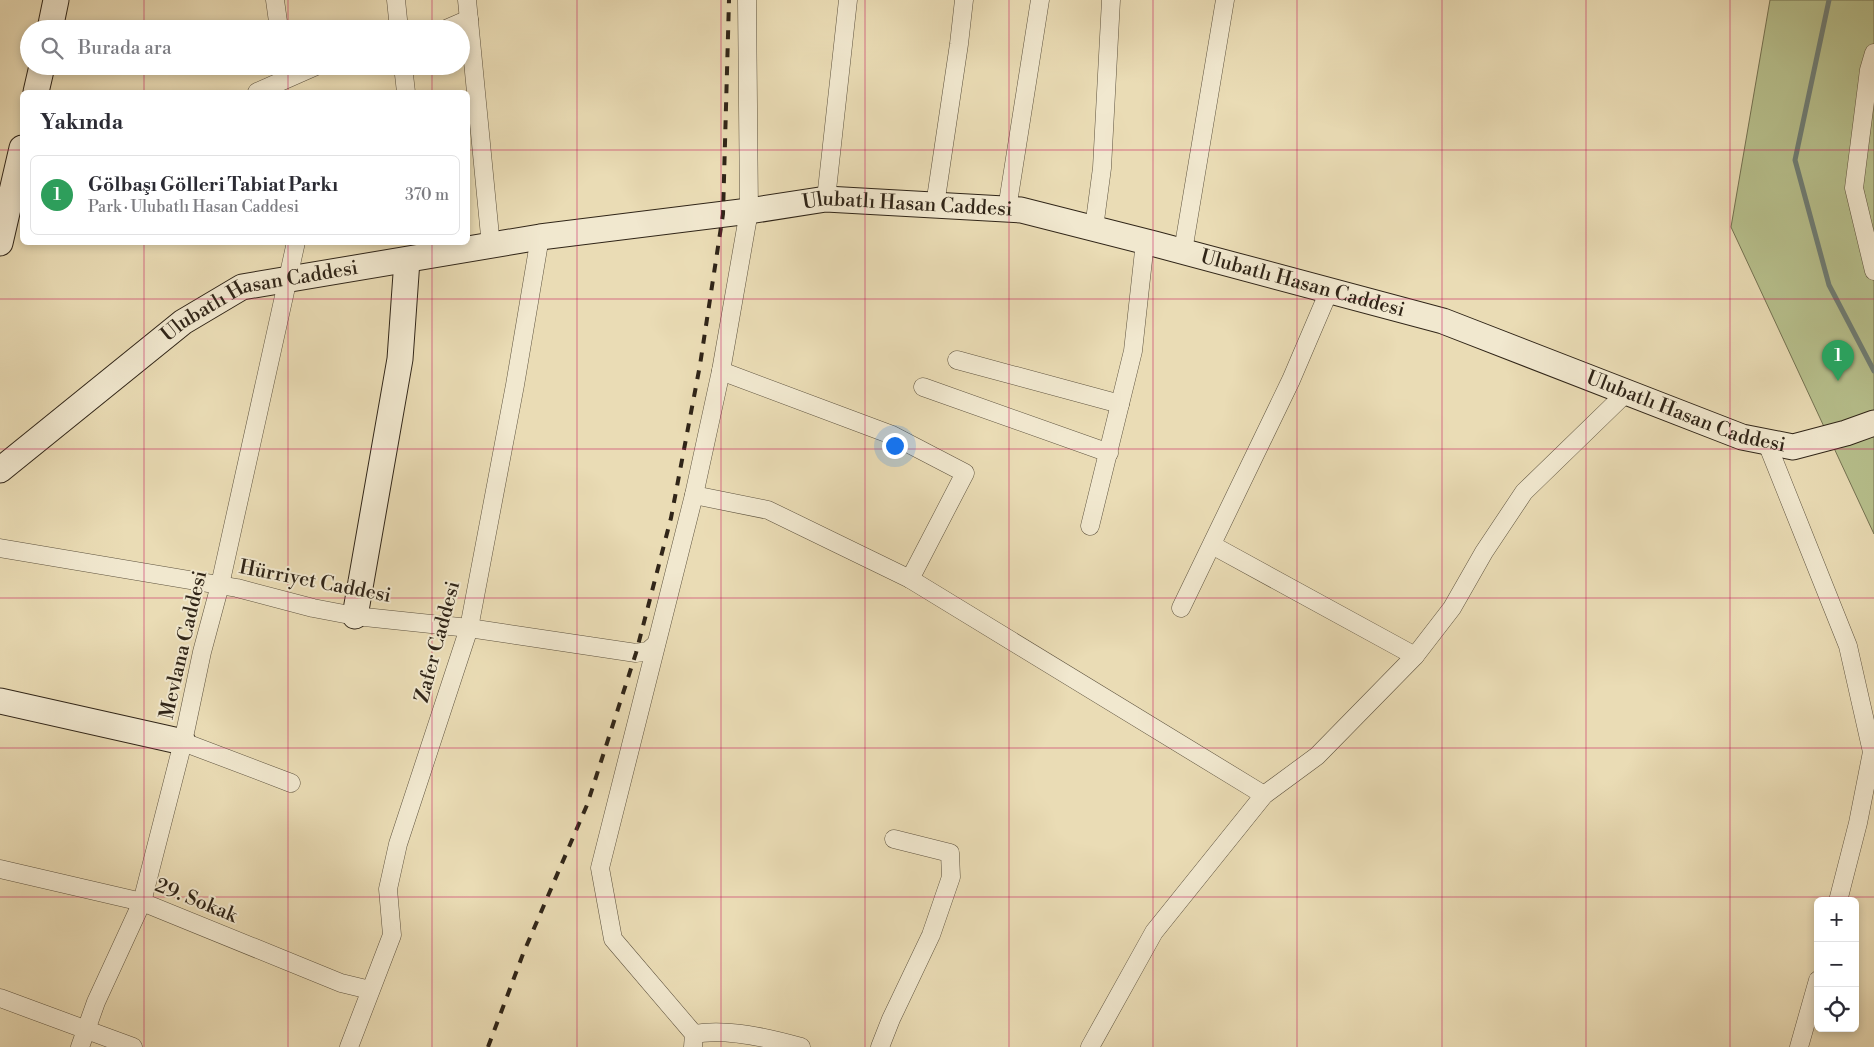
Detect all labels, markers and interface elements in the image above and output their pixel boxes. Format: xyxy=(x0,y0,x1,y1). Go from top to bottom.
search box xyxy=(20,20,470,75)
icon: search xyxy=(38,34,66,62)
text: Burada ara xyxy=(78,36,172,60)
text: Yakında xyxy=(40,110,123,136)
text: Gölbaşı Gölleri Tabiat Parkı xyxy=(88,173,338,197)
text: 1 xyxy=(53,185,61,205)
text: 370 m xyxy=(405,185,449,205)
street label: Ulubatlı Hasan Caddesi xyxy=(800,186,1014,222)
text: Park · Ulubatlı Hasan Caddesi xyxy=(88,197,299,217)
street label: Ulubatlı Hasan Caddesi xyxy=(1198,244,1408,323)
street label: Ulubatlı Hasan Caddesi xyxy=(156,255,360,347)
pin: 1 xyxy=(1822,340,1854,381)
street label: Ulubatlı Hasan Caddesi xyxy=(1582,365,1788,458)
your location xyxy=(882,433,908,459)
street label: Hürriyet Caddesi xyxy=(237,555,394,609)
street label: Mevlana Caddesi xyxy=(155,568,213,722)
street label: Zafer Caddesi xyxy=(410,578,466,706)
street label: 29. Sokak xyxy=(151,873,242,929)
map controls xyxy=(1814,897,1859,1032)
button: + xyxy=(1814,897,1859,942)
button: − xyxy=(1814,942,1859,987)
button: locate xyxy=(1814,987,1859,1032)

